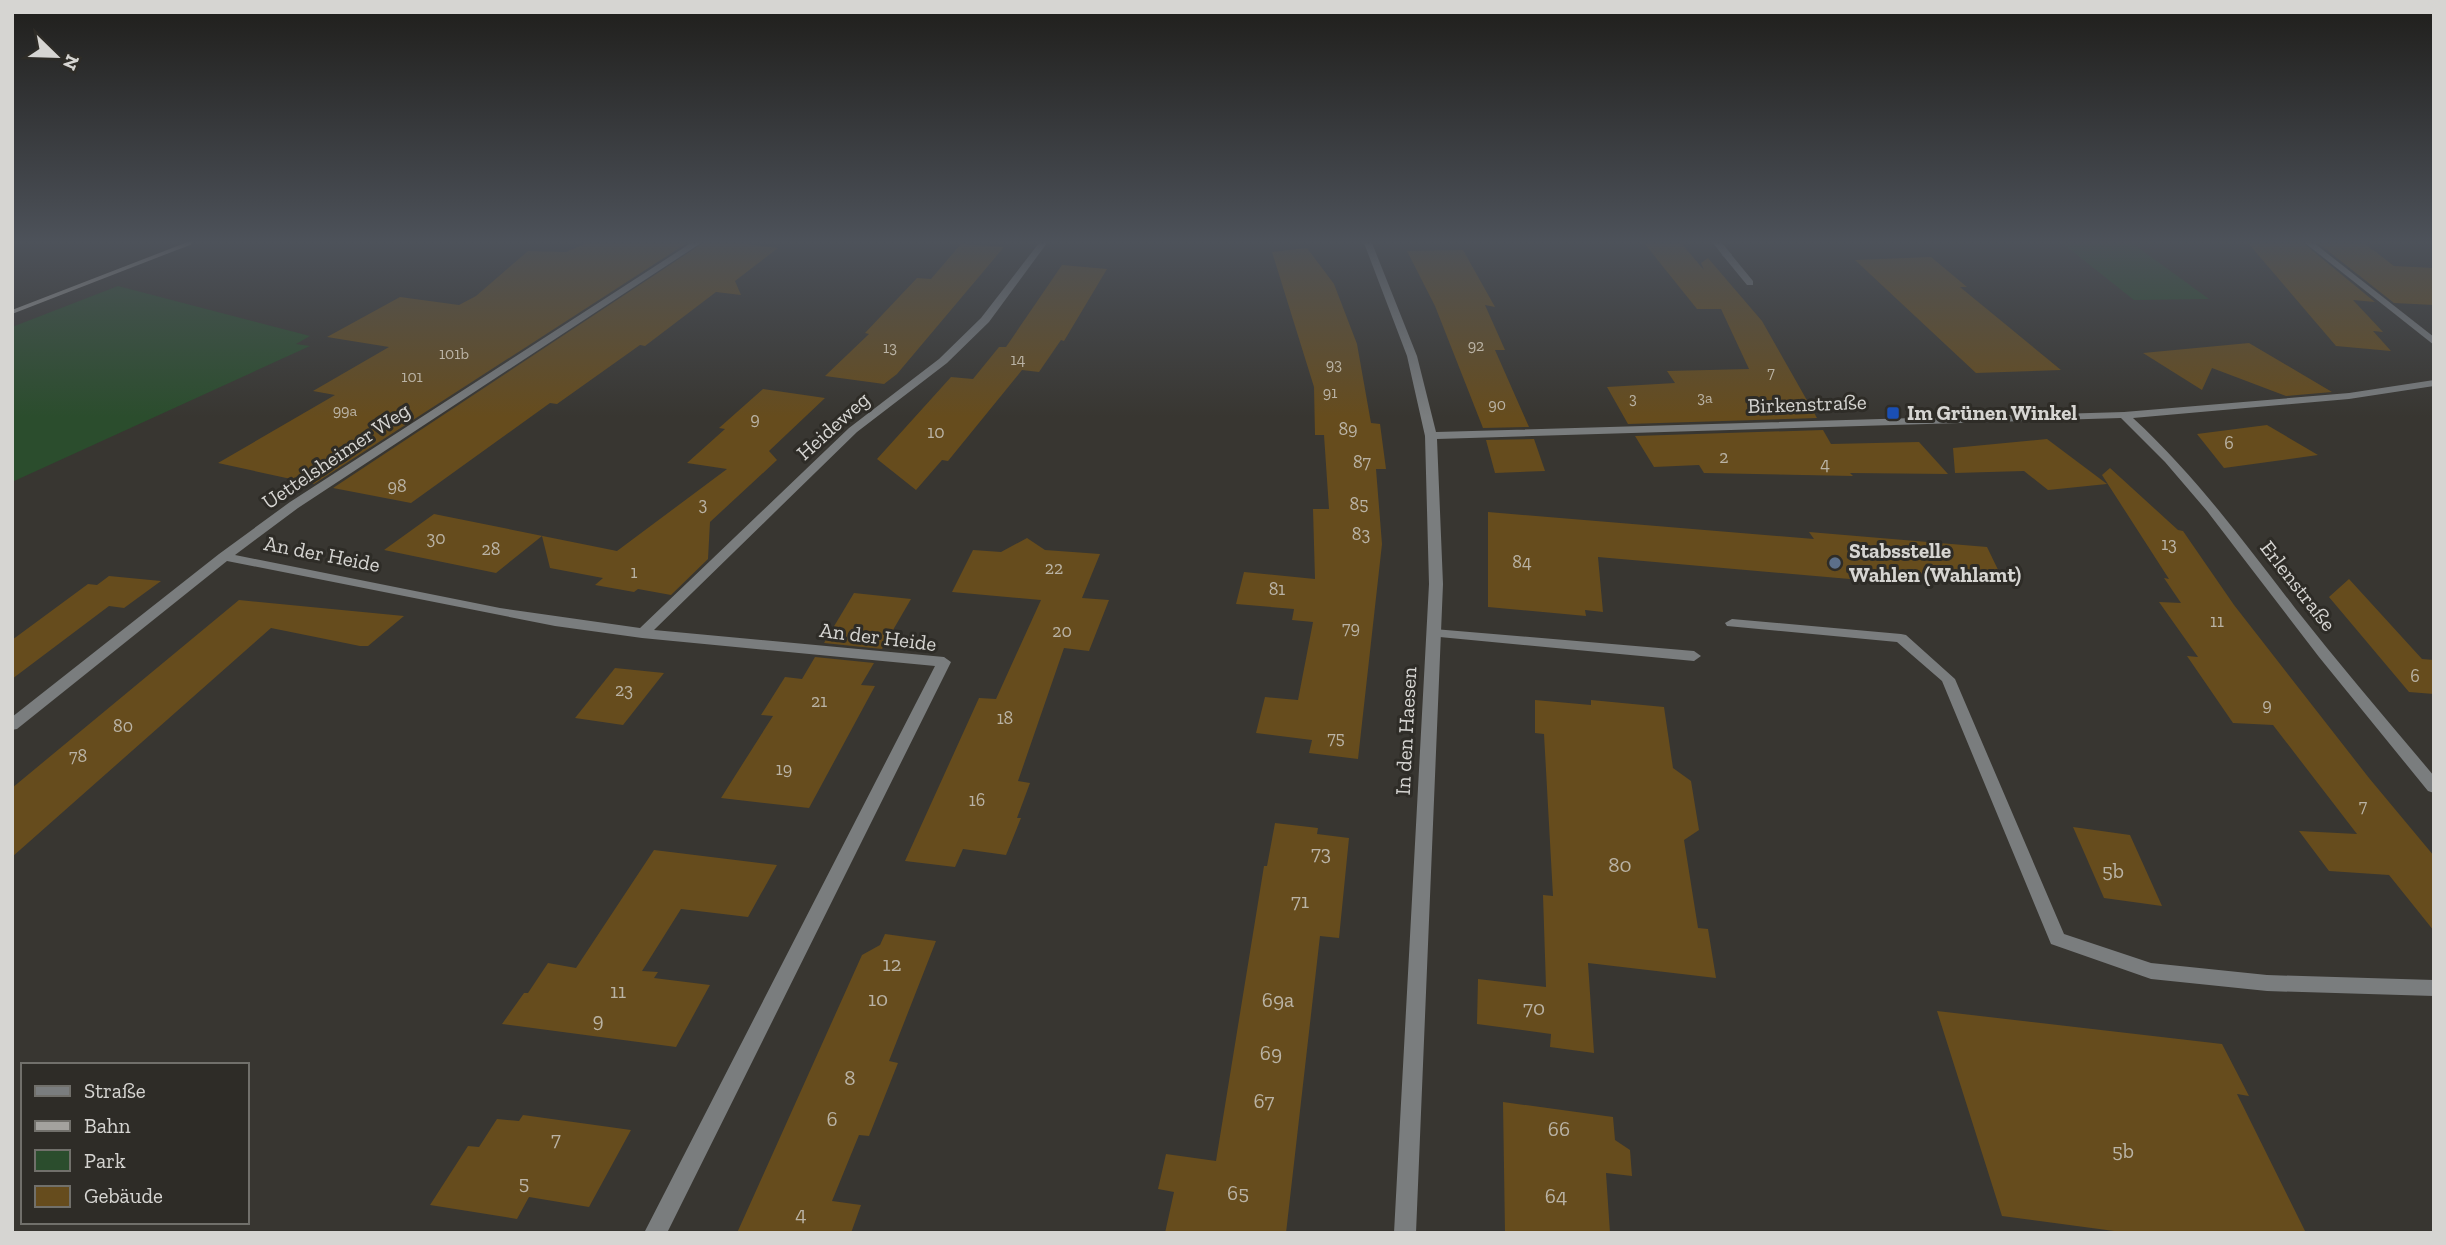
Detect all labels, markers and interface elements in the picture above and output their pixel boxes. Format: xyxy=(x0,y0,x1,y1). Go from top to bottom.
north arrow xyxy=(21,21,91,91)
text: N xyxy=(58,51,85,74)
house number: 92 xyxy=(1468,336,1484,355)
house number: 13 xyxy=(883,338,897,357)
house number: 101b xyxy=(439,344,469,363)
house number: 14 xyxy=(1011,350,1026,369)
house number: 93 xyxy=(1326,355,1342,374)
house number: 7 xyxy=(1767,363,1775,382)
house number: 101 xyxy=(401,367,423,386)
house number: 91 xyxy=(1323,383,1337,402)
street label: Heideweg xyxy=(791,386,875,465)
house number: 3a xyxy=(1697,388,1713,407)
house number: 3 xyxy=(1629,389,1637,408)
street label: Birkenstraße xyxy=(1747,389,1867,418)
house number: 90 xyxy=(1488,395,1506,414)
street label: Uettelsheimer Weg xyxy=(257,397,415,514)
place label: Im Grünen Winkel xyxy=(1907,400,2077,425)
house number: 99a xyxy=(333,401,358,420)
marker: Im Grünen Winkel xyxy=(1885,405,1901,421)
house number: 9 xyxy=(750,408,760,430)
house number: 89 xyxy=(1338,418,1358,440)
house number: 10 xyxy=(927,421,945,443)
house number: 6 xyxy=(2224,432,2234,454)
house number: 2 xyxy=(1719,446,1729,468)
house number: 87 xyxy=(1353,451,1372,473)
house number: 4 xyxy=(1820,453,1830,475)
house number: 98 xyxy=(387,475,407,497)
house number: 3 xyxy=(699,493,708,515)
house number: 85 xyxy=(1350,493,1368,515)
house number: 83 xyxy=(1352,523,1370,545)
house number: 30 xyxy=(426,527,446,549)
street label: An der Heide xyxy=(262,530,382,577)
house number: 13 xyxy=(2161,533,2177,555)
street label: Erlenstraße xyxy=(2255,535,2342,636)
house number: 28 xyxy=(482,538,500,560)
place label: Stabsstelle Wahlen (Wahlamt) xyxy=(1849,538,2021,587)
house number: 84 xyxy=(1512,551,1532,573)
marker: Stabsstelle Wahlen (Wahlamt) xyxy=(1827,555,1843,571)
house number: 22 xyxy=(1045,557,1063,579)
house number: 1 xyxy=(631,561,638,583)
house number: 81 xyxy=(1269,578,1285,600)
house number: 11 xyxy=(2210,610,2224,632)
street label: An der Heide xyxy=(818,617,938,656)
house number: 79 xyxy=(1342,617,1360,639)
house number: 20 xyxy=(1052,620,1072,642)
house number: 6 xyxy=(2410,665,2420,687)
street label: In den Haesen xyxy=(1390,666,1421,796)
house number: 23 xyxy=(615,679,633,701)
house number: 21 xyxy=(811,690,827,712)
house number: 9 xyxy=(2262,694,2272,716)
house number: 18 xyxy=(997,707,1013,729)
house number: 80 xyxy=(113,715,133,737)
house number: 75 xyxy=(1327,727,1345,749)
house number: 78 xyxy=(69,745,87,767)
house number: 19 xyxy=(776,758,792,780)
house number: 16 xyxy=(969,789,985,811)
house number: 7 xyxy=(2359,795,2368,817)
house number: 73 xyxy=(1311,840,1331,865)
house number: 80 xyxy=(1608,852,1632,877)
house number: 5b xyxy=(2102,858,2124,883)
house number: 71 xyxy=(1291,888,1309,913)
house number: 12 xyxy=(883,951,901,976)
house number: 11 xyxy=(610,978,626,1003)
house number: 10 xyxy=(868,986,888,1011)
house number: 69a xyxy=(1262,987,1294,1012)
house number: 70 xyxy=(1523,995,1545,1020)
house number: 9 xyxy=(592,1007,604,1032)
house number: 69 xyxy=(1260,1040,1282,1065)
legend xyxy=(21,1063,248,1224)
house number: 8 xyxy=(844,1065,856,1090)
text: Straße xyxy=(84,1078,146,1103)
house number: 67 xyxy=(1253,1088,1275,1113)
house number: 6 xyxy=(826,1106,838,1131)
text: Bahn xyxy=(84,1113,131,1138)
house number: 66 xyxy=(1548,1116,1570,1141)
house number: 7 xyxy=(551,1126,561,1151)
house number: 5b xyxy=(2112,1138,2134,1163)
text: Park xyxy=(84,1148,126,1173)
house number: 5 xyxy=(519,1170,529,1195)
house number: 65 xyxy=(1227,1180,1249,1205)
text: Gebäude xyxy=(84,1183,163,1208)
house number: 64 xyxy=(1545,1183,1567,1208)
house number: 4 xyxy=(795,1201,807,1226)

